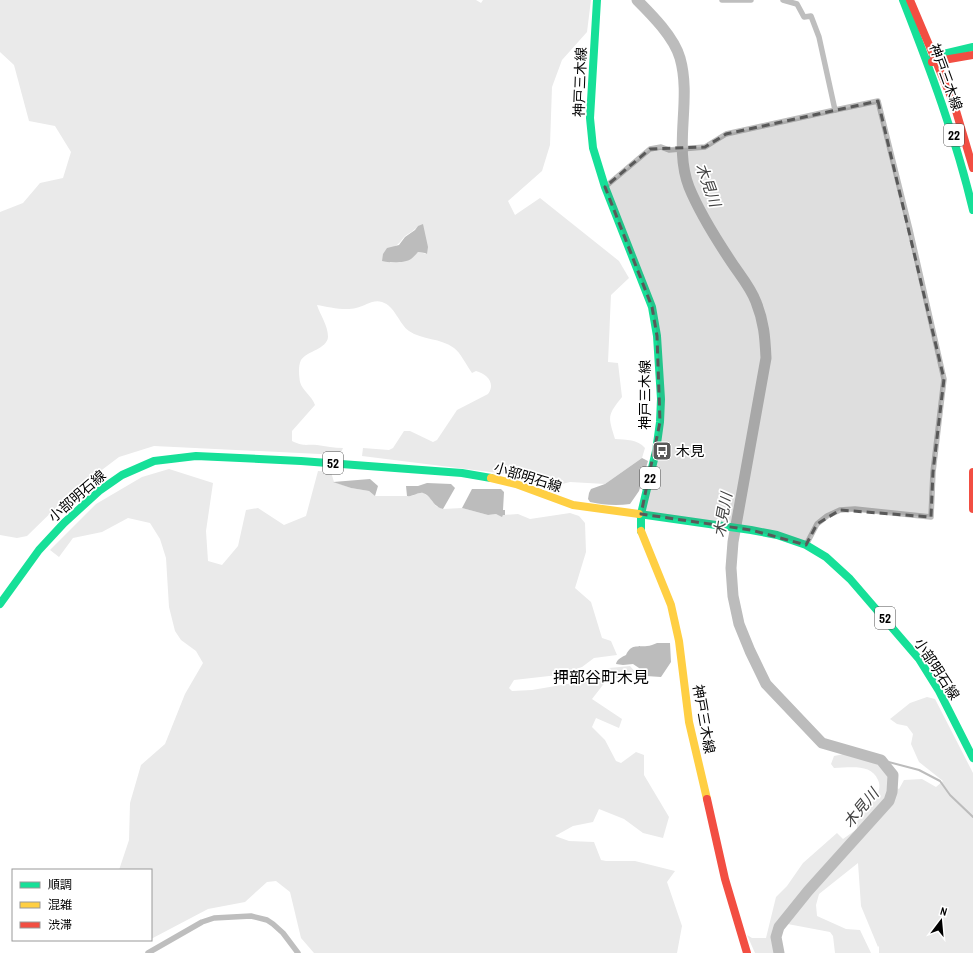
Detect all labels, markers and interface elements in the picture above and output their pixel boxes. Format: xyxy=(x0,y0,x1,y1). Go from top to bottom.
street label: 神戸三木線 xyxy=(926,41,966,113)
street label: 神戸三木線 xyxy=(570,47,590,117)
road number: 22 xyxy=(944,124,964,146)
water label: 木見川 xyxy=(691,160,727,211)
street label: 神戸三木線 xyxy=(636,360,654,430)
bus stop icon: 木見 xyxy=(651,440,673,462)
place label: 木見 xyxy=(676,442,704,460)
road number: 52 xyxy=(323,452,343,474)
street label: 小部明石線 xyxy=(492,458,564,496)
street label: 小部明石線 xyxy=(45,466,109,526)
road number: 22 xyxy=(640,467,660,489)
water label: 木見川 xyxy=(708,489,737,539)
road number: 52 xyxy=(875,607,895,629)
street label: 小部明石線 xyxy=(910,635,964,703)
district label: 押部谷町木見 xyxy=(553,666,649,688)
street label: 神戸三木線 xyxy=(689,683,719,755)
water label: 木見川 xyxy=(838,782,884,832)
legend xyxy=(12,869,152,941)
text: 順調 xyxy=(48,877,72,893)
text: 混雑 xyxy=(48,897,72,913)
north arrow xyxy=(921,901,961,941)
text: N xyxy=(939,904,949,919)
text: 渋滞 xyxy=(48,917,72,933)

